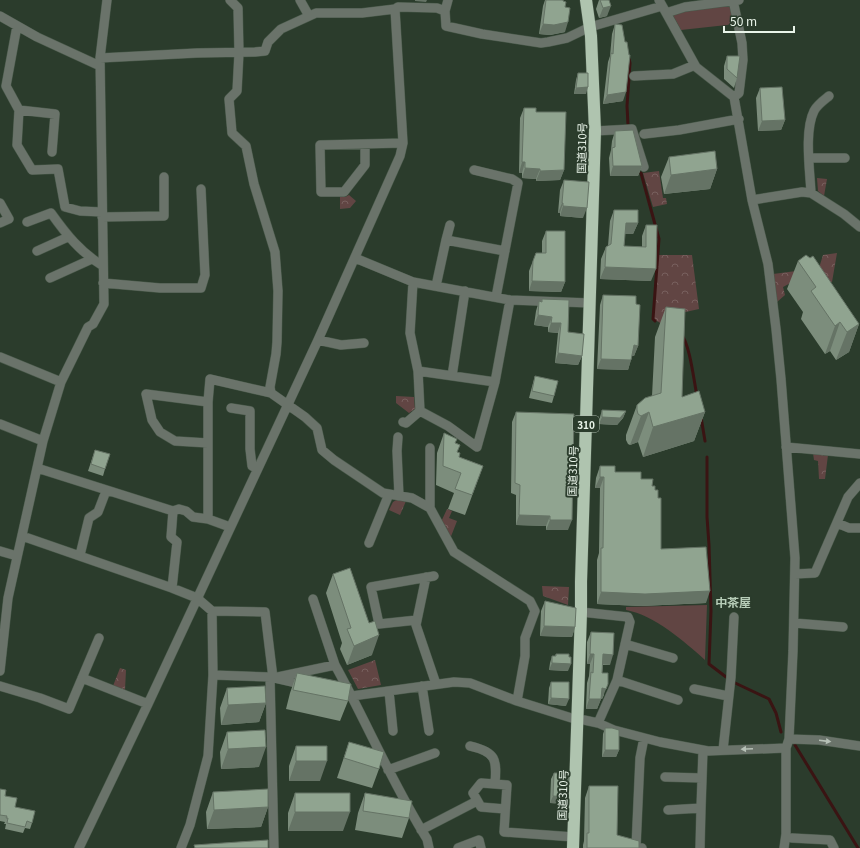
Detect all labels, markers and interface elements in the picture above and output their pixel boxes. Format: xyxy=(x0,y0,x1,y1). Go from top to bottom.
scale bar xyxy=(724,8,794,34)
text: 50 m xyxy=(730,12,757,29)
street label: 国道310号 xyxy=(573,122,589,174)
road number: 310 xyxy=(573,416,599,432)
street label: 国道310号 xyxy=(563,445,581,497)
district label: 中茶屋 xyxy=(715,593,751,610)
one-way arrow xyxy=(818,738,831,744)
one-way arrow xyxy=(741,746,753,753)
street label: 国道310号 xyxy=(553,769,571,821)

